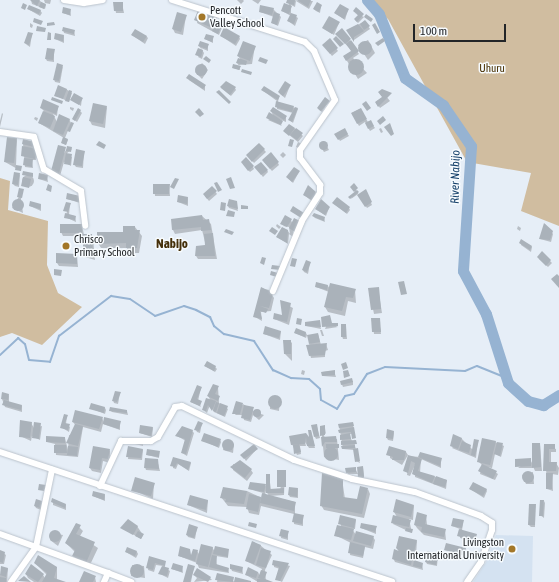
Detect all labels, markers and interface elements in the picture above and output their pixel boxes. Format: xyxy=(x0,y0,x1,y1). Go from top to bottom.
place label: Pencott Valley School xyxy=(210,4,264,30)
marker: Pencott Valley School xyxy=(197,12,207,22)
scale bar xyxy=(415,16,508,42)
text: 100 m xyxy=(420,24,447,38)
park label: Uhuru xyxy=(479,61,505,75)
water label: River Nabijo xyxy=(448,150,464,204)
place label: Chrisco Primary School xyxy=(74,233,135,259)
district label: Nabijo xyxy=(156,236,188,252)
marker: Chrisco Primary School xyxy=(61,241,71,251)
place label: Livingston International University xyxy=(407,536,504,562)
marker: Livingston International University xyxy=(507,544,517,554)

